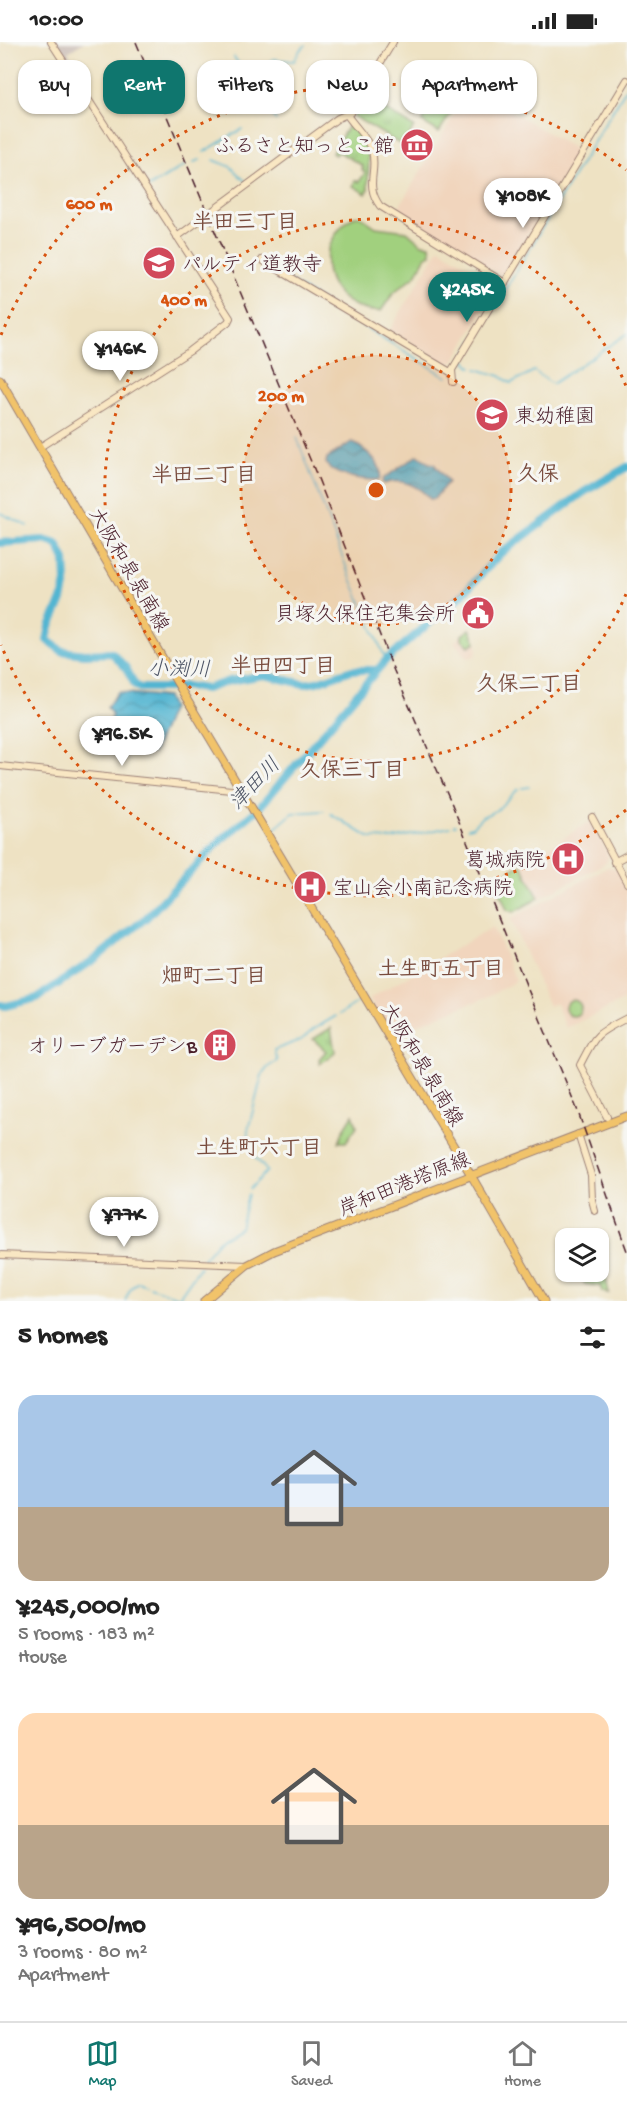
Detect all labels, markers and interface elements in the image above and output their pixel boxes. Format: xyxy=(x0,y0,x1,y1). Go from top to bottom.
text: 10:00 xyxy=(30,8,83,34)
chip: Buy xyxy=(18,60,91,114)
chip: Rent xyxy=(103,60,185,114)
chip: Filters xyxy=(197,60,294,114)
chip: New xyxy=(306,60,389,114)
chip: Apartment xyxy=(401,60,537,114)
museum icon: ふるさと知っとこ館 xyxy=(399,127,435,163)
place label: ふるさと知っとこ館 xyxy=(215,136,394,160)
pin: ¥108K xyxy=(481,178,565,229)
text: ¥108K xyxy=(498,186,548,209)
text: 600 m xyxy=(66,195,113,216)
district label: 半田三丁目 xyxy=(193,210,298,237)
school or university icon: パルティ道教寺 xyxy=(141,245,177,281)
place label: パルティ道教寺 xyxy=(182,253,322,278)
pin: ¥245K xyxy=(425,272,509,323)
text: ¥245K xyxy=(442,280,492,303)
text: 400 m xyxy=(160,291,207,312)
pin: ¥146K xyxy=(78,331,162,382)
text: ¥146K xyxy=(96,339,144,362)
text: 200 m xyxy=(258,387,304,408)
school or university icon: 東幼稚園 xyxy=(474,397,510,433)
place label: 東幼稚園 xyxy=(515,405,595,430)
district label: 久保 xyxy=(517,462,559,489)
district label: 半田二丁目 xyxy=(152,463,257,490)
centre of rings xyxy=(366,480,386,500)
street label: 大阪和泉泉南線 xyxy=(82,503,174,637)
public building icon: 貝塚久保住宅集会所 xyxy=(460,595,496,631)
place label: 貝塚久保住宅集会所 xyxy=(275,603,455,628)
district label: 半田四丁目 xyxy=(231,654,336,681)
water label: 小渕川 xyxy=(147,657,211,685)
district label: 久保二丁目 xyxy=(477,672,582,699)
pin: ¥96.5K xyxy=(73,716,171,767)
text: ¥96.5K xyxy=(93,724,151,747)
water label: 津田川 xyxy=(225,753,287,817)
district label: 久保三丁目 xyxy=(300,758,405,785)
hospital icon: 葛城病院 xyxy=(550,841,586,877)
place label: 葛城病院 xyxy=(465,849,545,874)
hospital icon: 宝山会小南記念病院 xyxy=(292,869,328,905)
place label: 宝山会小南記念病院 xyxy=(333,877,513,902)
district label: 土生町五丁目 xyxy=(378,958,504,984)
district label: 畑町二丁目 xyxy=(162,965,267,991)
street label: 大阪和泉泉南線 xyxy=(374,999,468,1132)
building icon: オリーブガーデンB xyxy=(202,1027,238,1063)
place label: オリーブガーデンB xyxy=(28,1036,198,1060)
district label: 土生町六丁目 xyxy=(196,1137,322,1163)
street label: 岸和田港塔原線 xyxy=(335,1148,475,1223)
pin: ¥77K xyxy=(88,1197,160,1248)
text: ¥77K xyxy=(103,1205,145,1228)
map controls xyxy=(555,1228,609,1282)
button: layers xyxy=(555,1228,609,1282)
icon: filters xyxy=(576,1321,609,1354)
text: 5 homes xyxy=(18,1322,107,1353)
icon: home xyxy=(260,1434,368,1542)
text: ¥245,000/mo xyxy=(18,1593,159,1624)
text: 5 rooms · 183 m² xyxy=(18,1624,155,1647)
text: House xyxy=(18,1647,67,1670)
icon: home xyxy=(260,1752,368,1860)
text: ¥96,500/mo xyxy=(18,1911,146,1942)
text: 3 rooms · 80 m² xyxy=(18,1942,147,1965)
text: Apartment xyxy=(18,1965,108,1988)
tab: Map xyxy=(86,2037,119,2092)
tab: Saved xyxy=(291,2037,332,2092)
tab: Home xyxy=(504,2037,541,2092)

